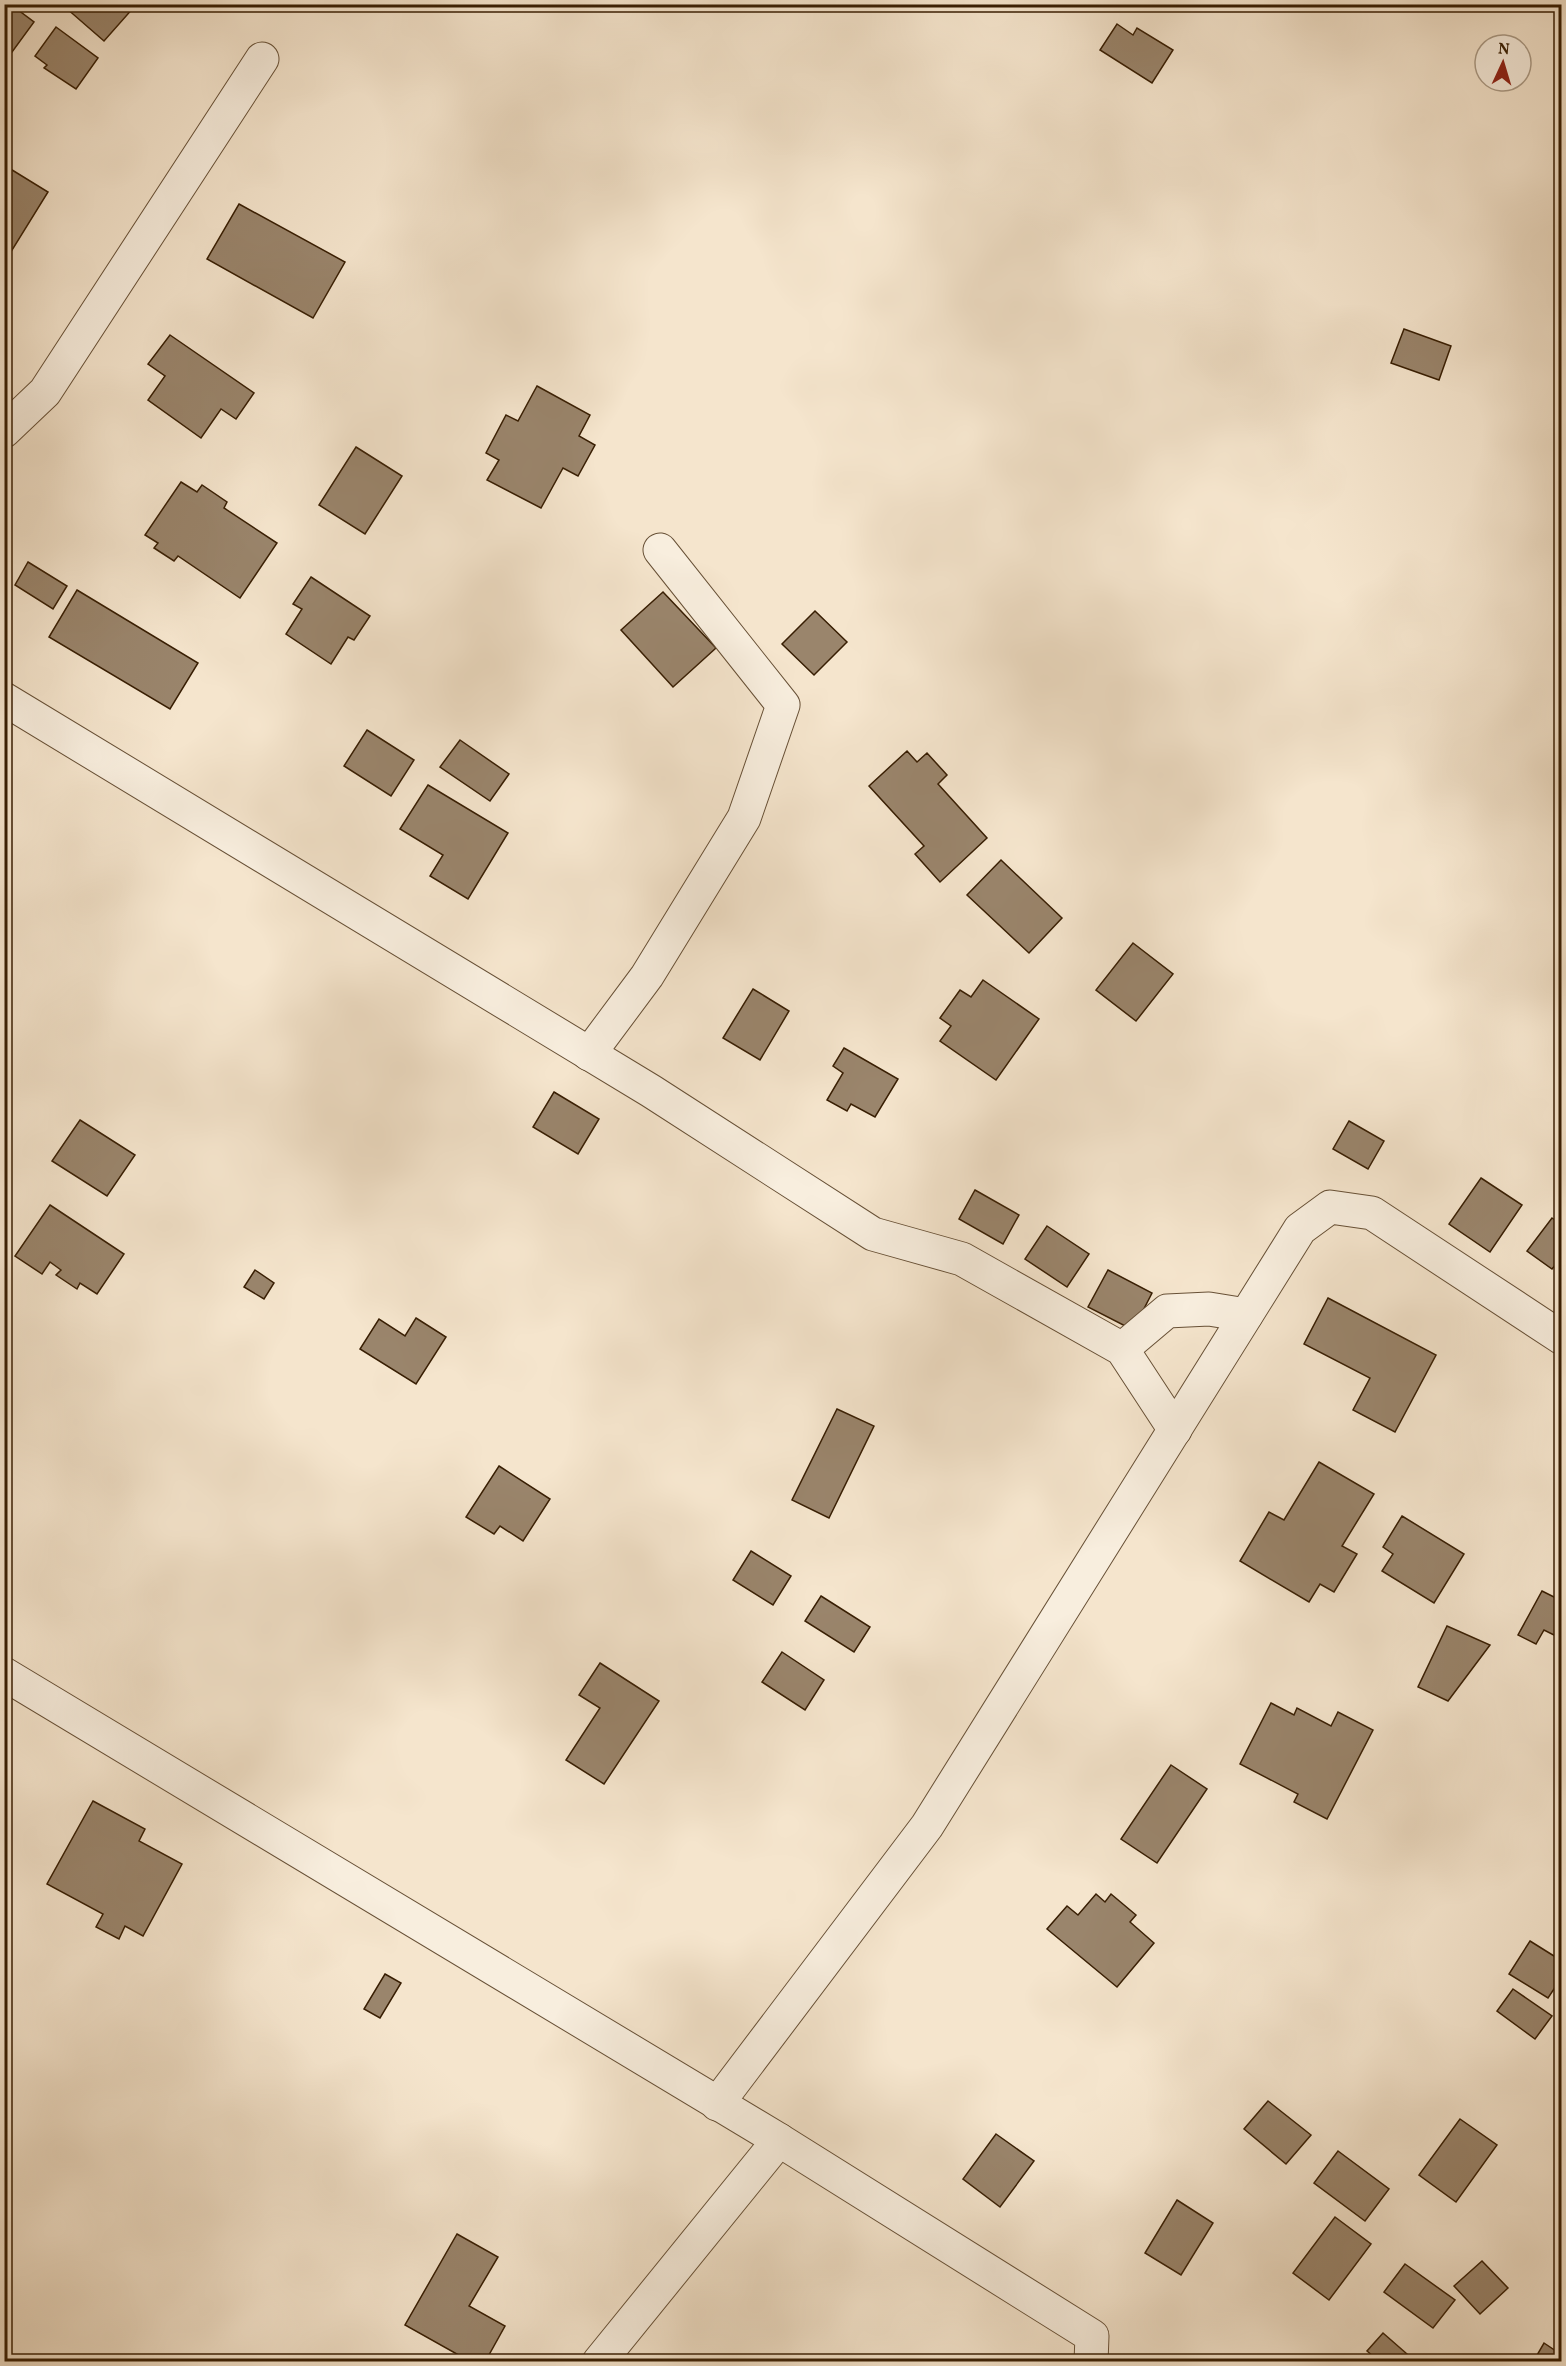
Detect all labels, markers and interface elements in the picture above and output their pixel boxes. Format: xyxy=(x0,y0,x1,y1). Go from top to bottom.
north arrow xyxy=(1473,33,1533,93)
text: N xyxy=(1497,39,1511,61)

